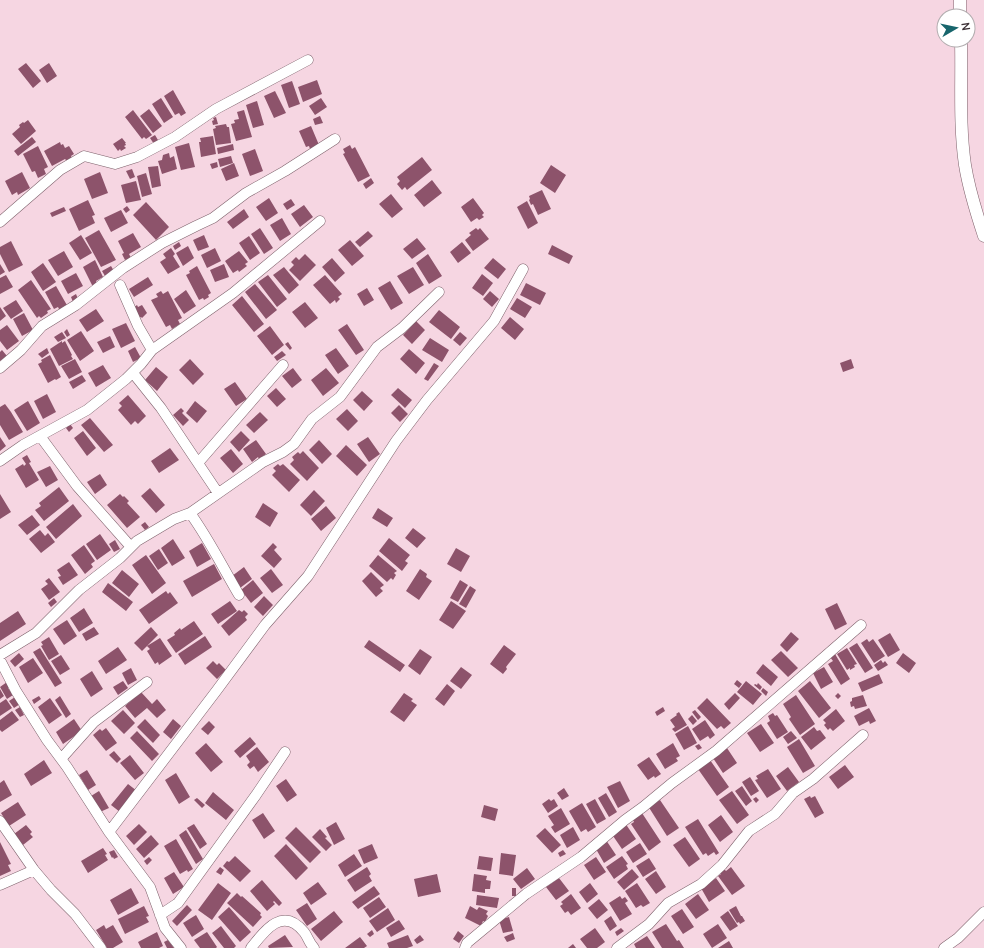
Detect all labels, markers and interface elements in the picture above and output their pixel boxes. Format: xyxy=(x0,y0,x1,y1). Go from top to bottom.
north arrow xyxy=(936,8,976,48)
text: N xyxy=(958,21,974,32)

